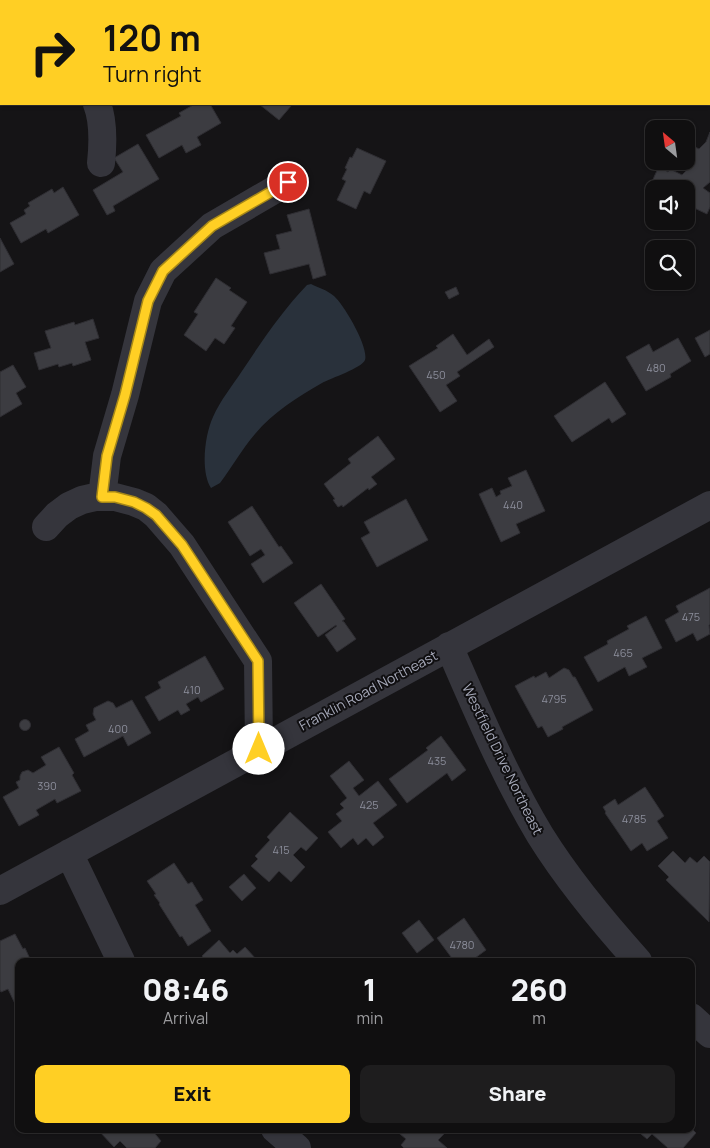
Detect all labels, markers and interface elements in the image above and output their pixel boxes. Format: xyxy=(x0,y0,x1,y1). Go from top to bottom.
text: 120 m xyxy=(103,14,201,62)
icon: right xyxy=(20,20,85,85)
text: Turn right xyxy=(103,59,201,89)
north arrow xyxy=(645,120,695,170)
map controls xyxy=(645,120,695,290)
pin xyxy=(267,161,309,203)
icon: arrive xyxy=(274,168,302,196)
button: sound xyxy=(645,180,695,230)
button: search xyxy=(645,240,695,290)
house number: 480 xyxy=(646,360,666,375)
house number: 450 xyxy=(426,367,446,382)
house number: 440 xyxy=(503,497,523,512)
house number: 475 xyxy=(682,609,700,624)
street label: Franklin Road Northeast xyxy=(296,645,441,735)
house number: 465 xyxy=(613,645,633,660)
street label: Westfield Drive Northeast xyxy=(458,680,548,838)
house number: 410 xyxy=(183,682,201,697)
house number: 4795 xyxy=(541,691,567,706)
house number: 400 xyxy=(108,721,128,736)
position arrow xyxy=(232,722,284,774)
house number: 435 xyxy=(428,753,446,768)
house number: 390 xyxy=(37,778,57,793)
house number: 425 xyxy=(359,797,379,812)
house number: 4785 xyxy=(622,811,646,826)
house number: 415 xyxy=(272,842,290,857)
house number: 4780 xyxy=(449,937,475,952)
text: 08:46 xyxy=(142,969,229,1010)
text: 1 xyxy=(363,969,377,1010)
text: 260 xyxy=(511,969,568,1010)
text: Arrival xyxy=(163,1007,209,1029)
text: min xyxy=(356,1007,383,1029)
text: m xyxy=(532,1007,546,1029)
button: Exit xyxy=(35,1065,350,1123)
button: Share xyxy=(360,1065,675,1123)

